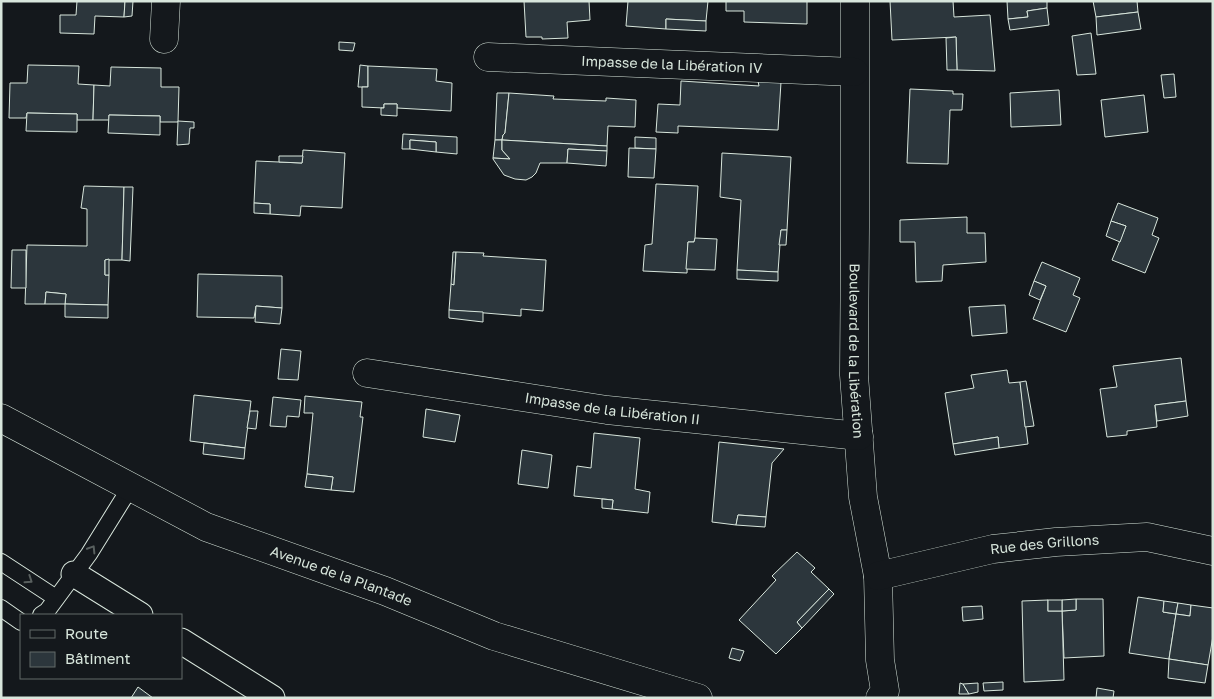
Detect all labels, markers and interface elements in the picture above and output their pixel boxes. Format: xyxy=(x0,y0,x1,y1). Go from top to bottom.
street label: Impasse de la Libération IV xyxy=(581,52,763,76)
street label: Boulevard de la Libération xyxy=(846,263,868,439)
street label: Impasse de la Libération II xyxy=(524,388,701,428)
street label: Rue des Grillons xyxy=(989,531,1100,557)
street label: Avenue de la Plantade xyxy=(268,542,415,609)
one-way arrow xyxy=(86,545,95,554)
one-way arrow xyxy=(23,574,32,583)
legend xyxy=(20,614,182,679)
text: Route xyxy=(65,624,108,642)
text: Bâtiment xyxy=(65,649,130,667)

